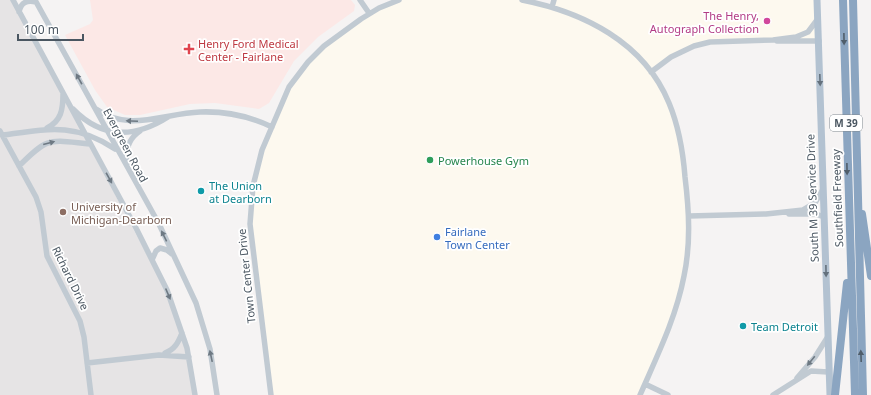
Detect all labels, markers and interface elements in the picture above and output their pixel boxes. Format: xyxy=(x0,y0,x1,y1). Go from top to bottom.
place label: The Henry, Autograph Collection xyxy=(650,8,759,36)
scale bar xyxy=(18,16,83,42)
marker: The Henry, Autograph Collection xyxy=(762,16,772,26)
text: 100 m xyxy=(24,21,59,38)
one-way arrow xyxy=(841,33,847,46)
place label: Henry Ford Medical Center - Fairlane xyxy=(198,36,299,64)
marker: Henry Ford Medical Center - Fairlane xyxy=(183,43,195,55)
one-way arrow xyxy=(75,73,82,85)
one-way arrow xyxy=(817,74,823,87)
street label: Evergreen Road xyxy=(100,105,152,185)
road number: M 39 xyxy=(830,115,862,131)
one-way arrow xyxy=(126,118,138,125)
street label: South M 39 Service Drive xyxy=(802,134,822,262)
one-way arrow xyxy=(43,140,55,146)
street label: Southfield Freeway xyxy=(828,148,846,247)
place label: Powerhouse Gym xyxy=(438,153,529,168)
marker: Powerhouse Gym xyxy=(425,155,435,165)
one-way arrow xyxy=(844,163,850,176)
one-way arrow xyxy=(106,173,112,184)
place label: The Union at Dearborn xyxy=(209,178,272,206)
marker: The Union at Dearborn xyxy=(196,186,206,196)
place label: University of Michigan-Dearborn xyxy=(71,199,172,227)
marker: University of Michigan-Dearborn xyxy=(58,207,68,217)
place label: Fairlane Town Center xyxy=(445,224,510,252)
street label: Town Center Drive xyxy=(234,228,258,324)
one-way arrow xyxy=(161,230,167,242)
marker: Fairlane Town Center xyxy=(432,232,442,242)
street label: Richard Drive xyxy=(49,244,93,312)
one-way arrow xyxy=(822,265,829,277)
one-way arrow xyxy=(166,289,172,301)
place label: Team Detroit xyxy=(751,319,818,334)
marker: Team Detroit xyxy=(738,321,748,331)
one-way arrow xyxy=(208,350,214,363)
one-way arrow xyxy=(858,350,865,362)
one-way arrow xyxy=(807,356,816,367)

